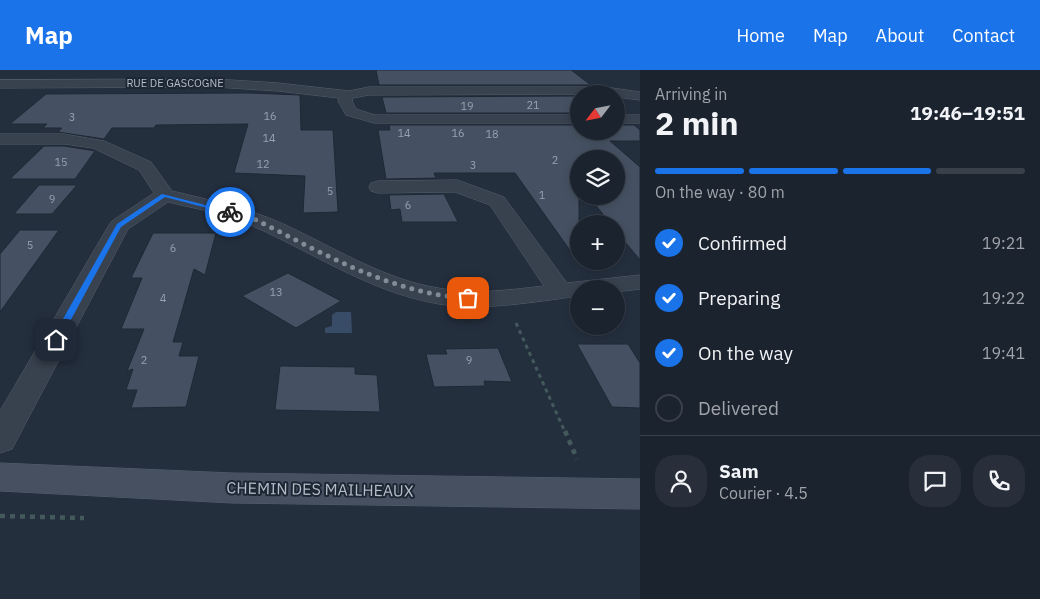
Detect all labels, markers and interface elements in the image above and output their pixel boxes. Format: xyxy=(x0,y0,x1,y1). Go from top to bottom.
text: Map xyxy=(25,19,73,51)
text: Home xyxy=(737,24,785,47)
text: Map xyxy=(813,24,848,47)
text: About xyxy=(876,24,924,47)
text: Contact xyxy=(952,24,1015,47)
street label: RUE DE GASCOGNE xyxy=(126,76,224,90)
text: Arriving in xyxy=(655,84,727,104)
north arrow xyxy=(570,85,625,140)
map controls xyxy=(570,85,625,335)
house number: 21 xyxy=(526,98,540,112)
house number: 19 xyxy=(460,99,474,113)
text: 19:46–19:51 xyxy=(910,101,1025,125)
text: 2 min xyxy=(655,102,739,144)
house number: 16 xyxy=(263,109,277,123)
house number: 3 xyxy=(69,110,75,124)
house number: 14 xyxy=(397,126,411,140)
house number: 16 xyxy=(451,126,465,140)
house number: 18 xyxy=(485,127,499,141)
house number: 14 xyxy=(262,131,276,145)
button: layers xyxy=(570,150,625,205)
house number: 2 xyxy=(552,153,558,167)
house number: 15 xyxy=(54,155,68,169)
house number: 12 xyxy=(256,157,270,171)
house number: 3 xyxy=(470,158,476,172)
text: On the way · 80 m xyxy=(655,182,785,202)
house number: 5 xyxy=(327,184,333,198)
courier xyxy=(205,187,255,237)
house number: 1 xyxy=(539,188,546,202)
house number: 9 xyxy=(49,192,55,206)
icon: bike xyxy=(216,198,244,226)
house number: 6 xyxy=(405,198,411,212)
button: + xyxy=(570,215,625,270)
icon: check xyxy=(655,229,683,257)
text: Confirmed xyxy=(698,231,787,255)
text: 19:21 xyxy=(982,233,1025,253)
house number: 5 xyxy=(27,238,33,252)
house number: 6 xyxy=(170,241,176,255)
pin xyxy=(447,277,489,319)
button: − xyxy=(570,280,625,335)
icon: bag xyxy=(454,284,482,312)
icon: check xyxy=(655,284,683,312)
house number: 13 xyxy=(269,285,283,299)
text: Preparing xyxy=(698,286,780,310)
text: 19:22 xyxy=(982,288,1025,308)
house number: 4 xyxy=(160,291,167,305)
pin xyxy=(35,319,77,361)
icon: home xyxy=(42,326,70,354)
icon: check xyxy=(655,339,683,367)
text: On the way xyxy=(698,341,793,365)
text: 19:41 xyxy=(982,343,1025,363)
house number: 2 xyxy=(141,353,147,367)
house number: 9 xyxy=(466,353,472,367)
text: Delivered xyxy=(698,396,779,420)
button: person xyxy=(655,455,707,507)
button: chat xyxy=(909,455,961,507)
button: phone xyxy=(973,455,1025,507)
text: Sam xyxy=(719,459,759,483)
street label: CHEMIN DES MAILHEAUX xyxy=(226,477,414,501)
text: Courier · 4.5 xyxy=(719,483,808,503)

